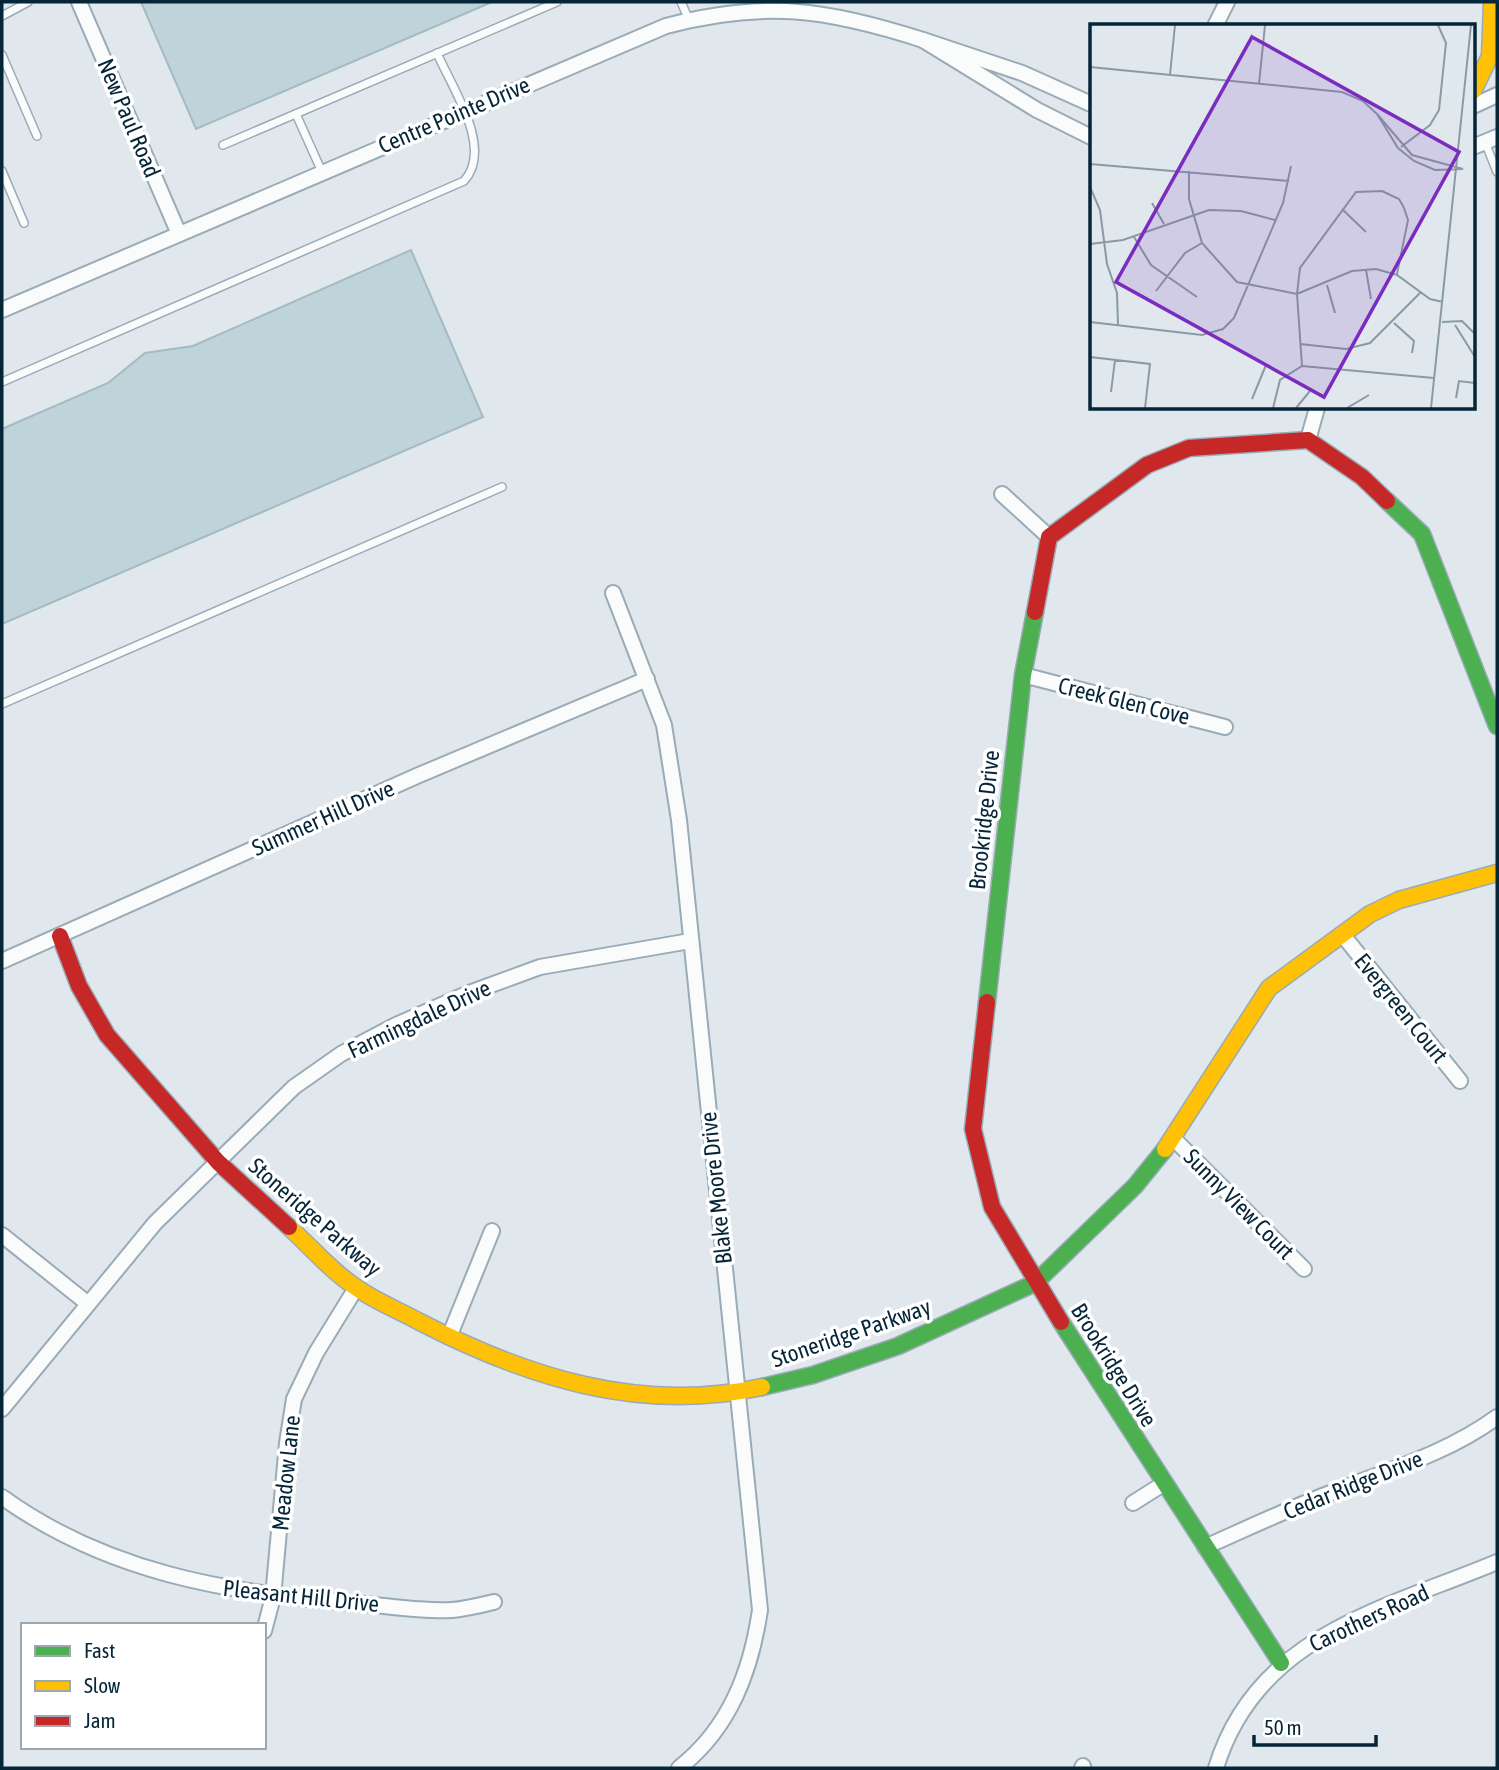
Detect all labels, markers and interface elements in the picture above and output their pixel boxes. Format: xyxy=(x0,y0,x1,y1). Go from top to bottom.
inset map xyxy=(1090,24,1474,410)
street label: New Paul Road xyxy=(92,55,166,181)
street label: Centre Pointe Drive xyxy=(374,71,534,159)
street label: Creek Glen Cove xyxy=(1056,672,1192,730)
street label: Brookridge Drive xyxy=(964,749,1004,891)
street label: Summer Hill Drive xyxy=(248,775,398,861)
street label: Evergreen Court xyxy=(1349,948,1453,1068)
street label: Farmingdale Drive xyxy=(344,975,494,1063)
street label: Blake Moore Drive xyxy=(695,1111,737,1265)
street label: Sunny View Court xyxy=(1179,1144,1299,1264)
street label: Stoneridge Parkway xyxy=(244,1153,386,1281)
street label: Stoneridge Parkway xyxy=(768,1294,934,1372)
street label: Brookridge Drive xyxy=(1066,1299,1162,1431)
street label: Meadow Lane xyxy=(267,1414,305,1532)
street label: Cedar Ridge Drive xyxy=(1280,1445,1426,1525)
street label: Pleasant Hill Drive xyxy=(222,1575,380,1617)
street label: Carothers Road xyxy=(1305,1579,1433,1657)
legend xyxy=(21,1623,266,1749)
text: Fast xyxy=(84,1638,115,1662)
text: Slow xyxy=(84,1673,121,1697)
scale bar xyxy=(1254,1704,1376,1748)
text: Jam xyxy=(84,1708,116,1732)
text: 50 m xyxy=(1264,1715,1302,1739)

